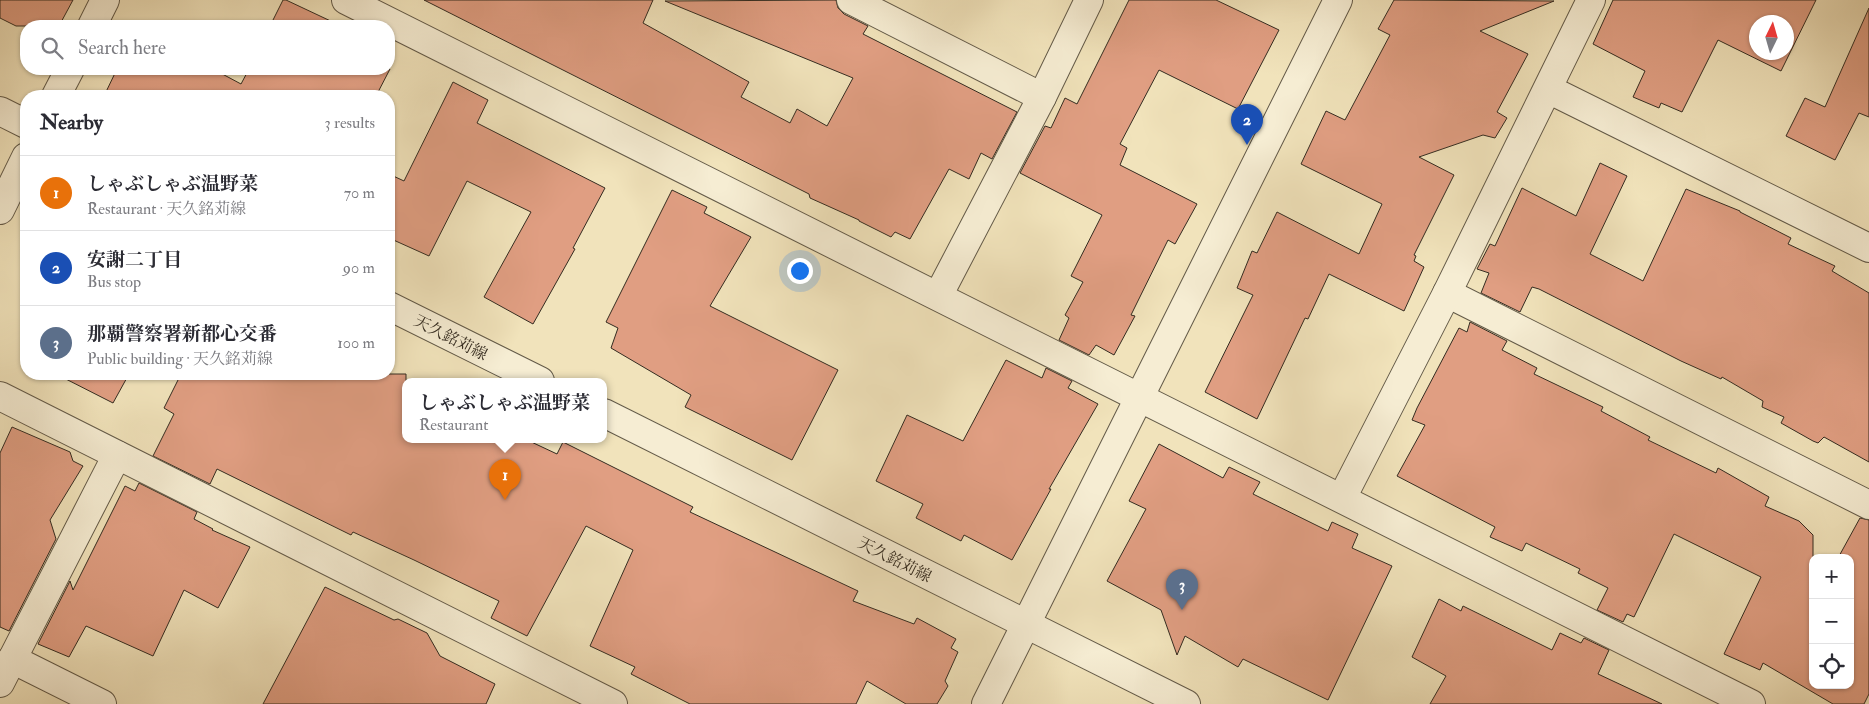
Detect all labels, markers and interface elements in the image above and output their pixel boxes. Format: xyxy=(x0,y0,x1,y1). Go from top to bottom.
north arrow xyxy=(1749,15,1794,60)
search box xyxy=(20,20,395,75)
icon: search xyxy=(38,34,66,62)
text: Search here xyxy=(78,36,166,60)
pin: 2 xyxy=(1231,104,1263,145)
text: Nearby xyxy=(40,109,103,136)
text: 3 results xyxy=(324,113,375,133)
text: しゃぶしゃぶ温野菜 xyxy=(87,172,258,196)
text: 1 xyxy=(53,183,59,203)
text: 70 m xyxy=(344,183,375,203)
text: Restaurant · 天久銘苅線 xyxy=(87,199,246,219)
text: 安謝二丁目 xyxy=(87,248,182,272)
text: 2 xyxy=(52,258,60,278)
text: 90 m xyxy=(343,258,375,278)
your location xyxy=(787,258,813,284)
text: Bus stop xyxy=(87,272,141,292)
street label: 天久銘苅線 xyxy=(410,311,491,365)
text: 那覇警察署新都心交番 xyxy=(87,322,277,346)
text: 3 xyxy=(53,333,59,353)
text: 100 m xyxy=(337,333,375,353)
text: Public building · 天久銘苅線 xyxy=(87,349,273,369)
popup xyxy=(402,378,607,443)
text: しゃぶしゃぶ温野菜 xyxy=(419,391,590,415)
text: Restaurant xyxy=(419,415,488,435)
pin: 1 xyxy=(489,459,521,500)
street label: 天久銘苅線 xyxy=(854,533,935,587)
map controls xyxy=(1809,554,1854,689)
button: + xyxy=(1809,554,1854,599)
pin: 3 xyxy=(1166,569,1198,610)
button: − xyxy=(1809,599,1854,644)
button: locate xyxy=(1809,644,1854,689)

